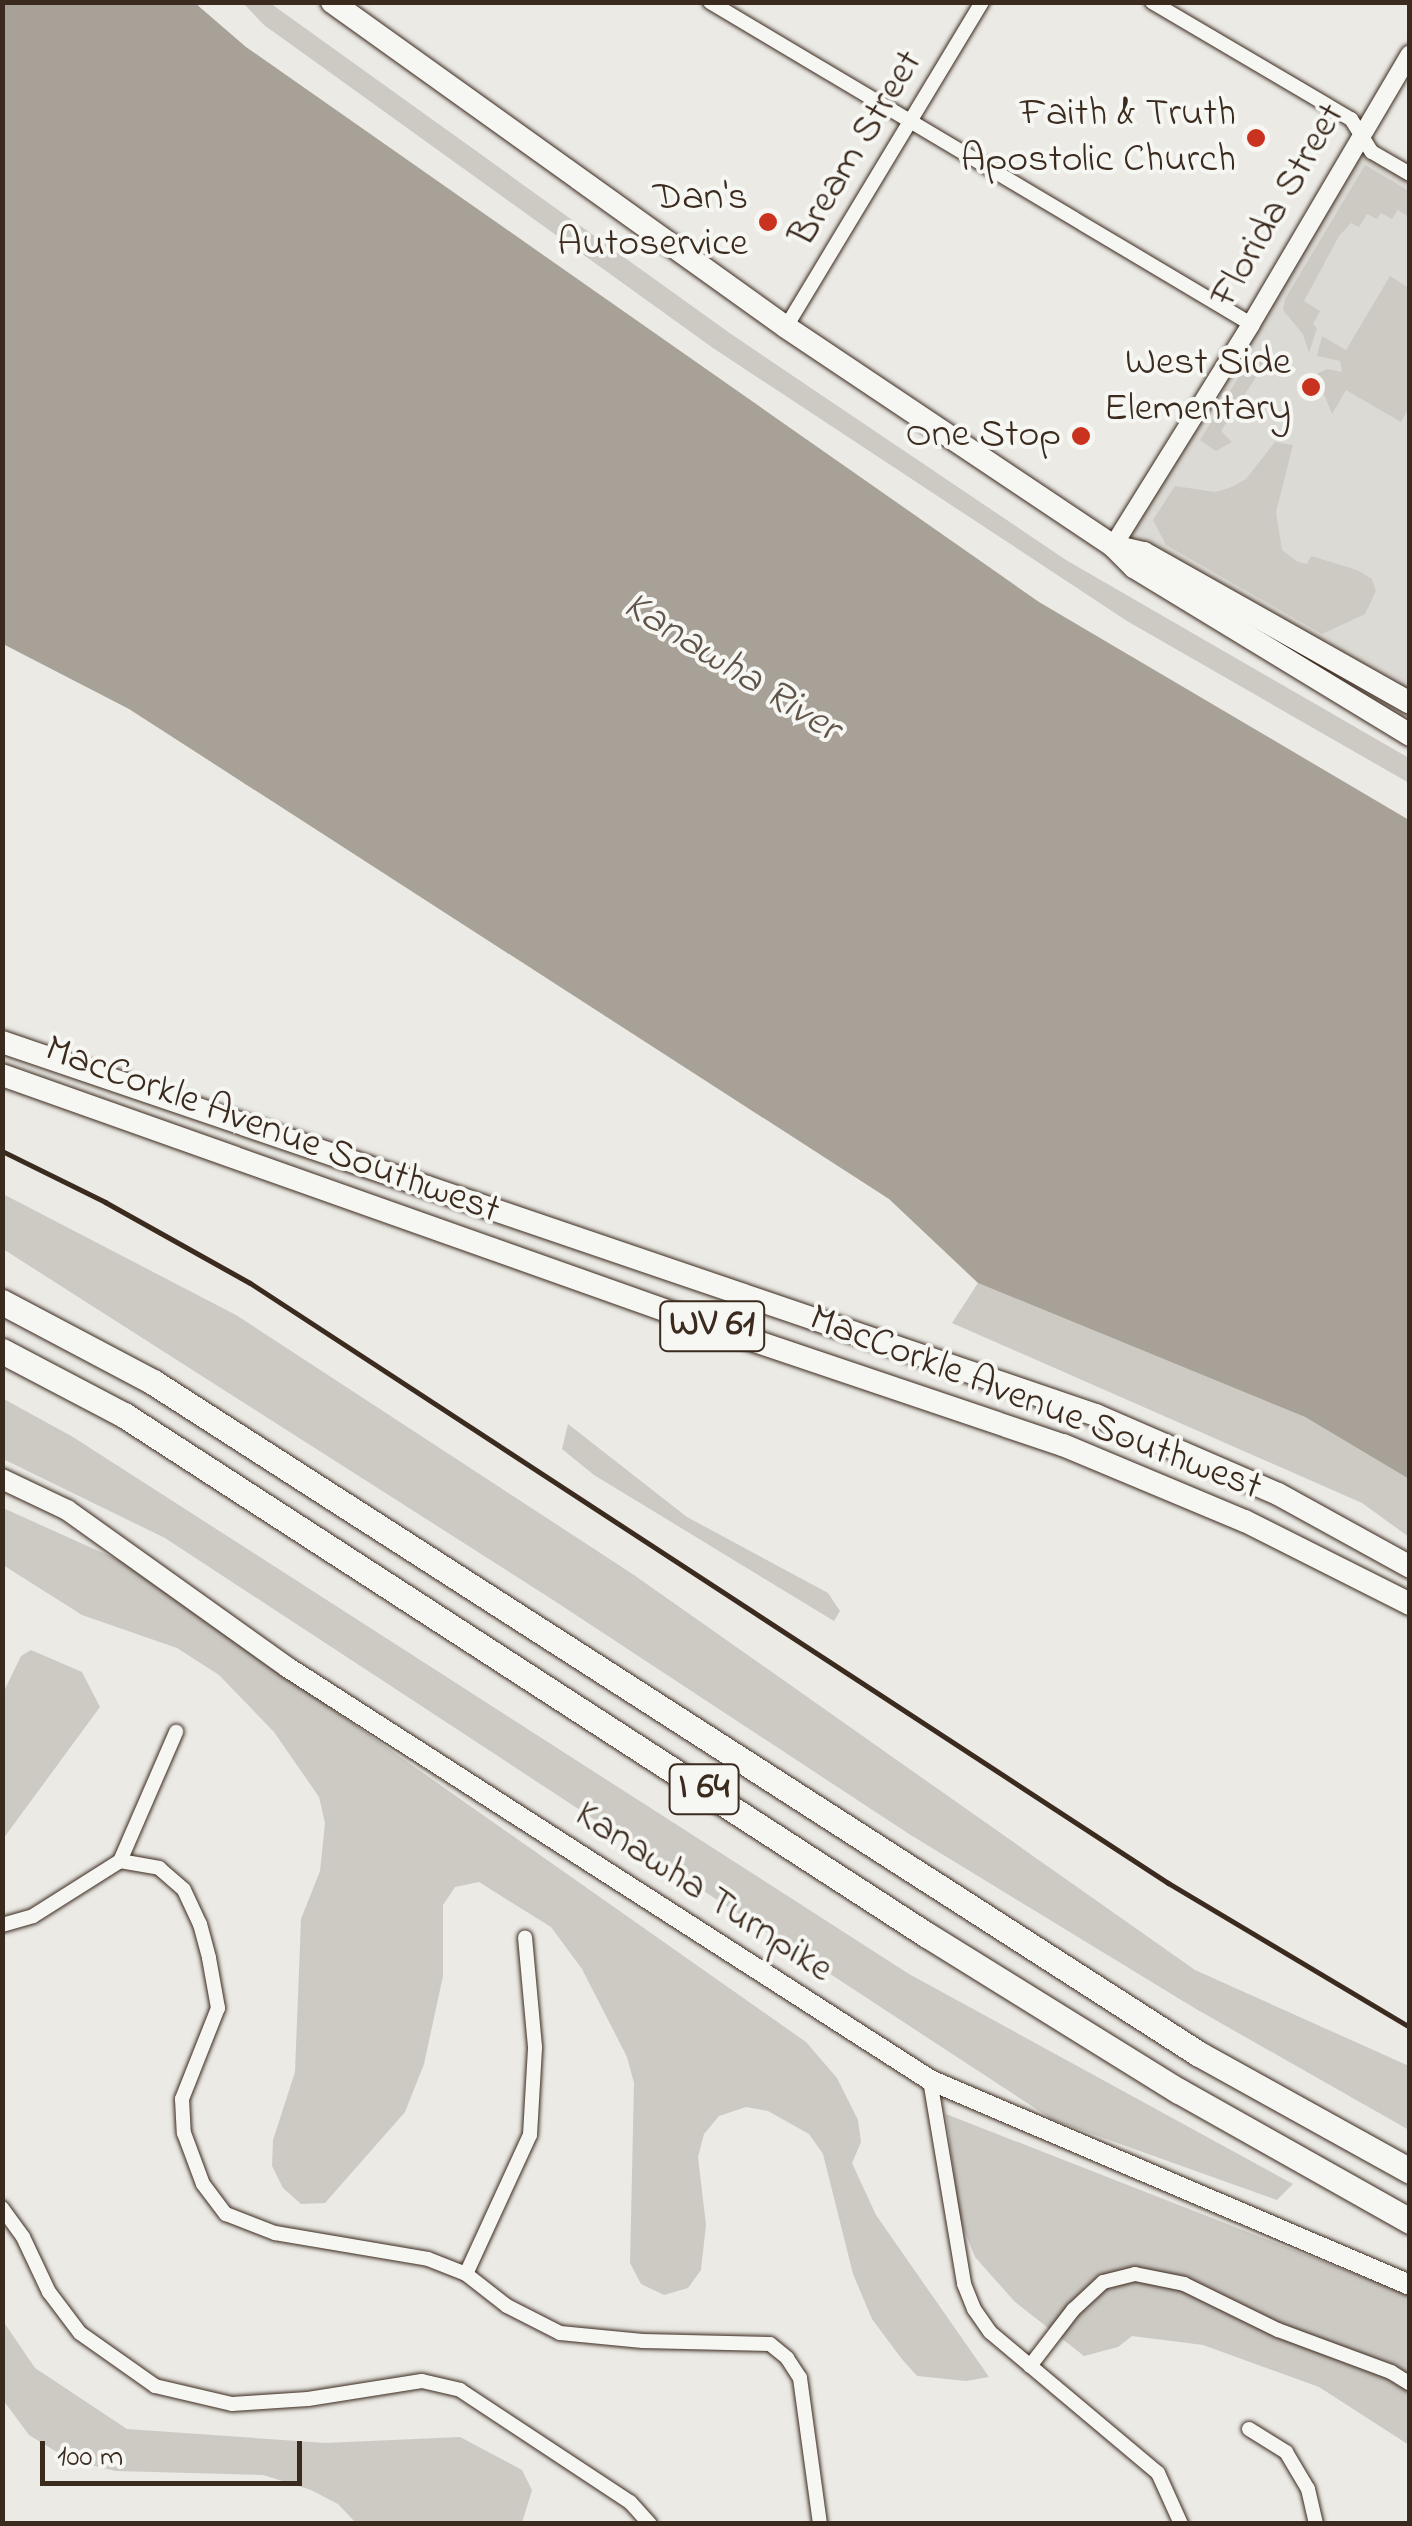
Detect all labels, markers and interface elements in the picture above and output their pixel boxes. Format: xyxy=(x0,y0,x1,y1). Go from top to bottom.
street label: Bream Street xyxy=(780,42,934,256)
place label: Faith & Truth Apostolic Church xyxy=(961,91,1236,185)
street label: Florida Street xyxy=(1201,95,1357,317)
marker: Faith & Truth Apostolic Church xyxy=(1245,127,1267,149)
place label: Dan's Autoservice xyxy=(557,175,748,269)
marker: Dan's Autoservice xyxy=(757,211,779,233)
place label: West Side Elementary xyxy=(1104,340,1291,434)
marker: West Side Elementary xyxy=(1300,376,1322,398)
place label: One Stop xyxy=(905,412,1061,460)
marker: One Stop xyxy=(1070,425,1092,447)
water label: Kanawha River xyxy=(613,581,849,755)
street label: MacCorkle Avenue Southwest xyxy=(38,1026,506,1236)
road number: WV 61 xyxy=(657,1293,767,1359)
street label: MacCorkle Avenue Southwest xyxy=(802,1296,1268,1512)
road number: I 64 xyxy=(666,1756,742,1822)
street label: Kanawha Turnpike xyxy=(565,1792,841,1994)
scale bar xyxy=(45,2421,308,2483)
text: 100 m xyxy=(57,2436,123,2480)

